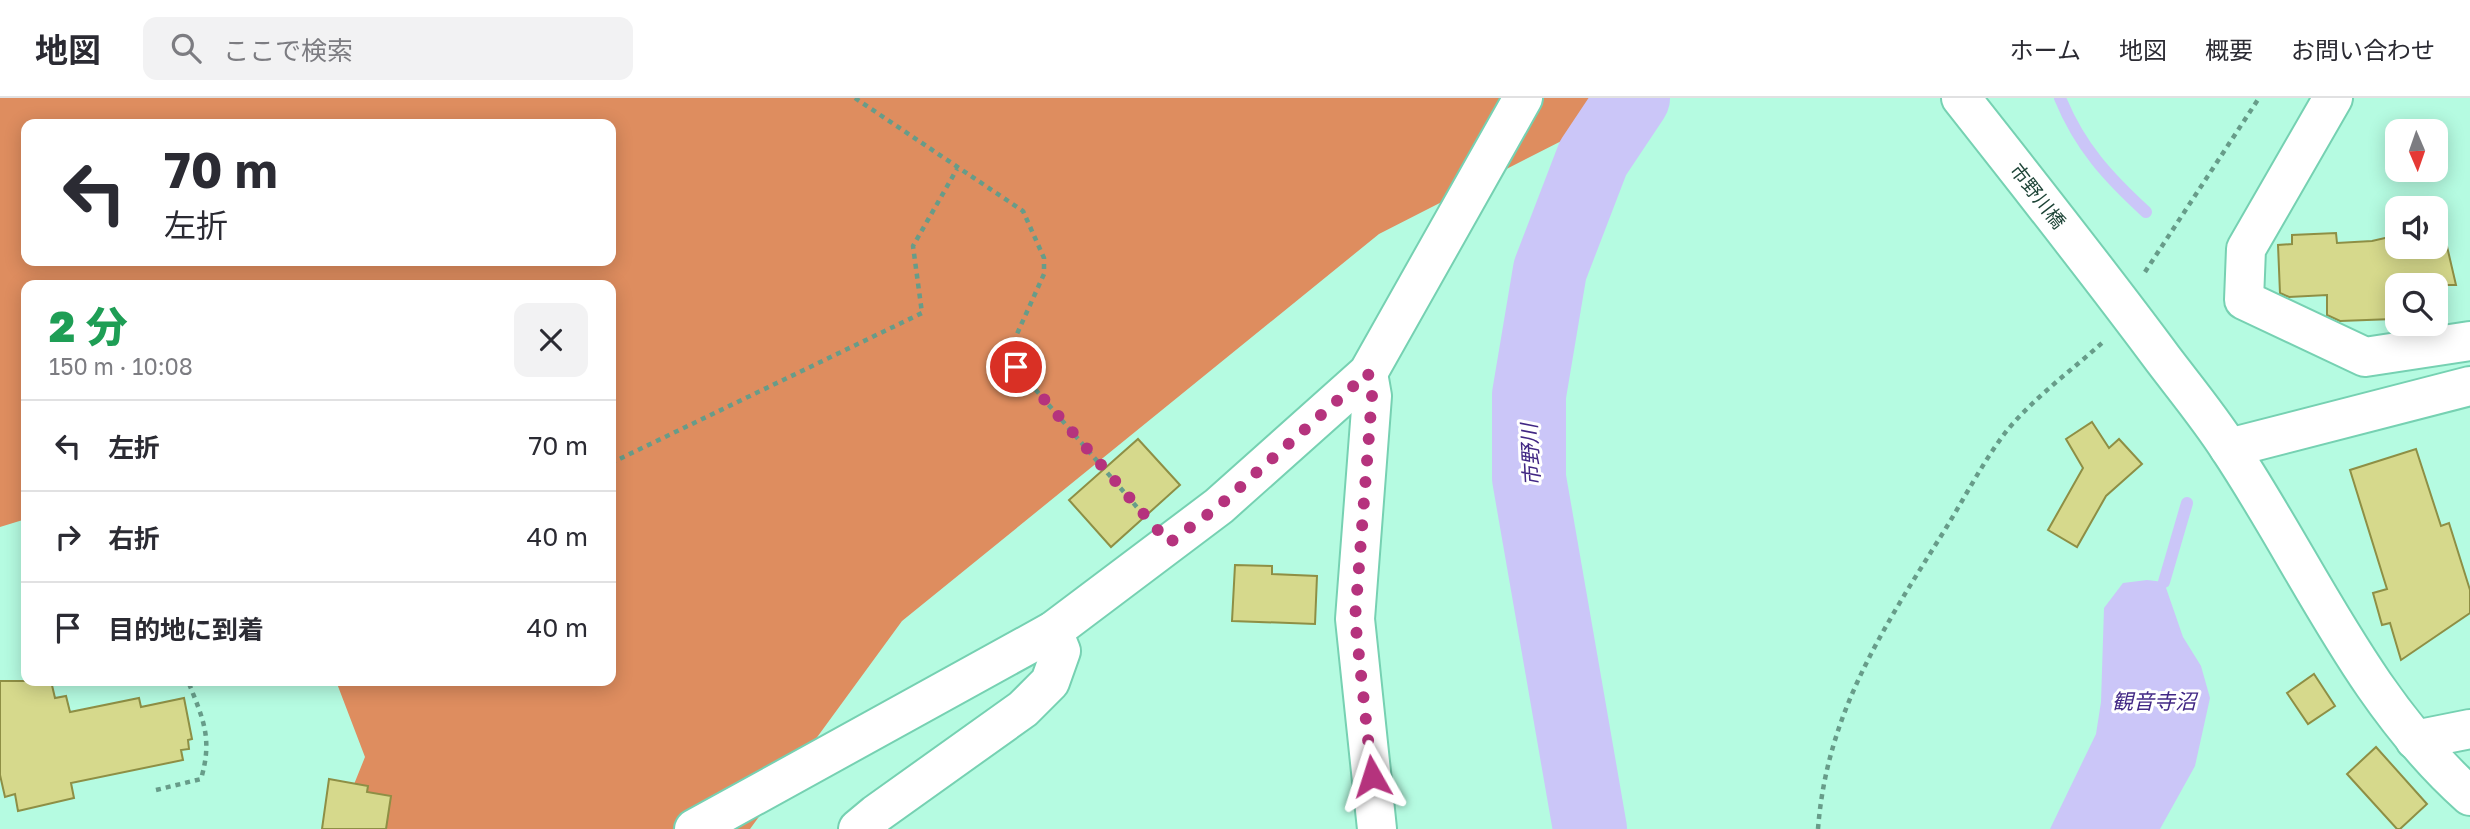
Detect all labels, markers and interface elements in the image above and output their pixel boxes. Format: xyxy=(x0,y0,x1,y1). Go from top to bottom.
search box xyxy=(143,17,633,80)
icon: search xyxy=(167,29,205,67)
text: 地図 xyxy=(35,30,101,69)
text: ここで検索 xyxy=(223,35,353,66)
text: ホーム xyxy=(2010,35,2081,64)
text: 地図 xyxy=(2119,35,2167,64)
text: 概要 xyxy=(2205,35,2253,64)
text: お問い合わせ xyxy=(2291,35,2435,64)
north arrow xyxy=(2385,119,2448,182)
map controls xyxy=(2385,119,2448,336)
text: 70 m xyxy=(164,140,278,199)
icon: left xyxy=(49,147,140,238)
street label: 市野川橋 xyxy=(2006,159,2071,233)
button: sound xyxy=(2385,196,2448,259)
text: 左折 xyxy=(164,206,228,244)
button: search xyxy=(2385,273,2448,336)
text: 2 分 xyxy=(49,301,128,351)
button: close xyxy=(514,303,588,377)
pin xyxy=(986,337,1046,397)
icon: arrive xyxy=(997,348,1035,386)
text: 150 m · 10:08 xyxy=(49,352,193,380)
water label: 市野川 xyxy=(1515,421,1545,487)
icon: left xyxy=(49,427,87,465)
text: 70 m xyxy=(529,430,588,461)
text: 左折 xyxy=(108,432,160,463)
icon: right xyxy=(49,518,87,556)
text: 40 m xyxy=(527,521,588,552)
text: 右折 xyxy=(108,523,160,554)
icon: arrive xyxy=(49,609,87,647)
text: 40 m xyxy=(527,612,588,643)
text: 目的地に到着 xyxy=(108,614,264,645)
water label: 観音寺沼 xyxy=(2112,688,2199,714)
position arrow xyxy=(1335,739,1409,813)

